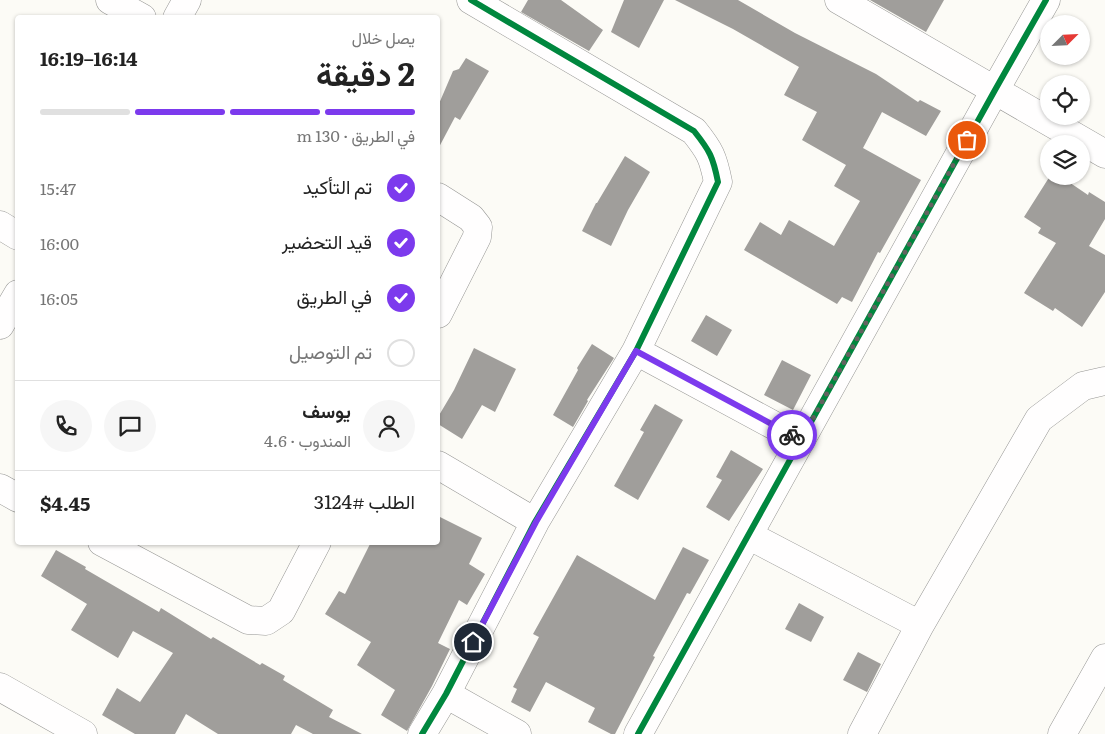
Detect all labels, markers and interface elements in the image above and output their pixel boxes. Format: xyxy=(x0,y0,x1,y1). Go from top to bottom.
north arrow xyxy=(1040,15,1090,65)
map controls xyxy=(1040,15,1090,185)
text: يصل خلال xyxy=(352,25,415,49)
text: 16:14–16:19 xyxy=(40,44,137,72)
text: 2 دقيقة xyxy=(316,48,415,96)
button: locate xyxy=(1040,75,1090,125)
pin xyxy=(946,119,988,161)
text: في الطريق · 130 m xyxy=(297,123,415,147)
icon: bag xyxy=(953,126,981,154)
button: layers xyxy=(1040,135,1090,185)
text: تم التأكيد xyxy=(303,172,372,200)
icon: check xyxy=(387,174,415,202)
text: 15:47 xyxy=(40,176,76,200)
text: قيد التحضير xyxy=(282,227,372,255)
icon: check xyxy=(387,229,415,257)
text: 16:00 xyxy=(40,231,79,255)
text: في الطريق xyxy=(297,282,372,310)
icon: check xyxy=(387,284,415,312)
text: 16:05 xyxy=(40,286,78,310)
text: تم التوصيل xyxy=(289,337,372,365)
text: يوسف xyxy=(302,396,351,424)
button: phone xyxy=(40,400,92,452)
button: chat xyxy=(104,400,156,452)
button: person xyxy=(363,400,415,452)
courier xyxy=(767,410,817,460)
icon: bike xyxy=(778,421,806,449)
text: المندوب · 4.6 xyxy=(264,428,351,452)
text: الطلب #3124 xyxy=(314,487,415,515)
text: $4.45 xyxy=(40,489,90,517)
pin xyxy=(452,621,494,663)
icon: home xyxy=(459,628,487,656)

